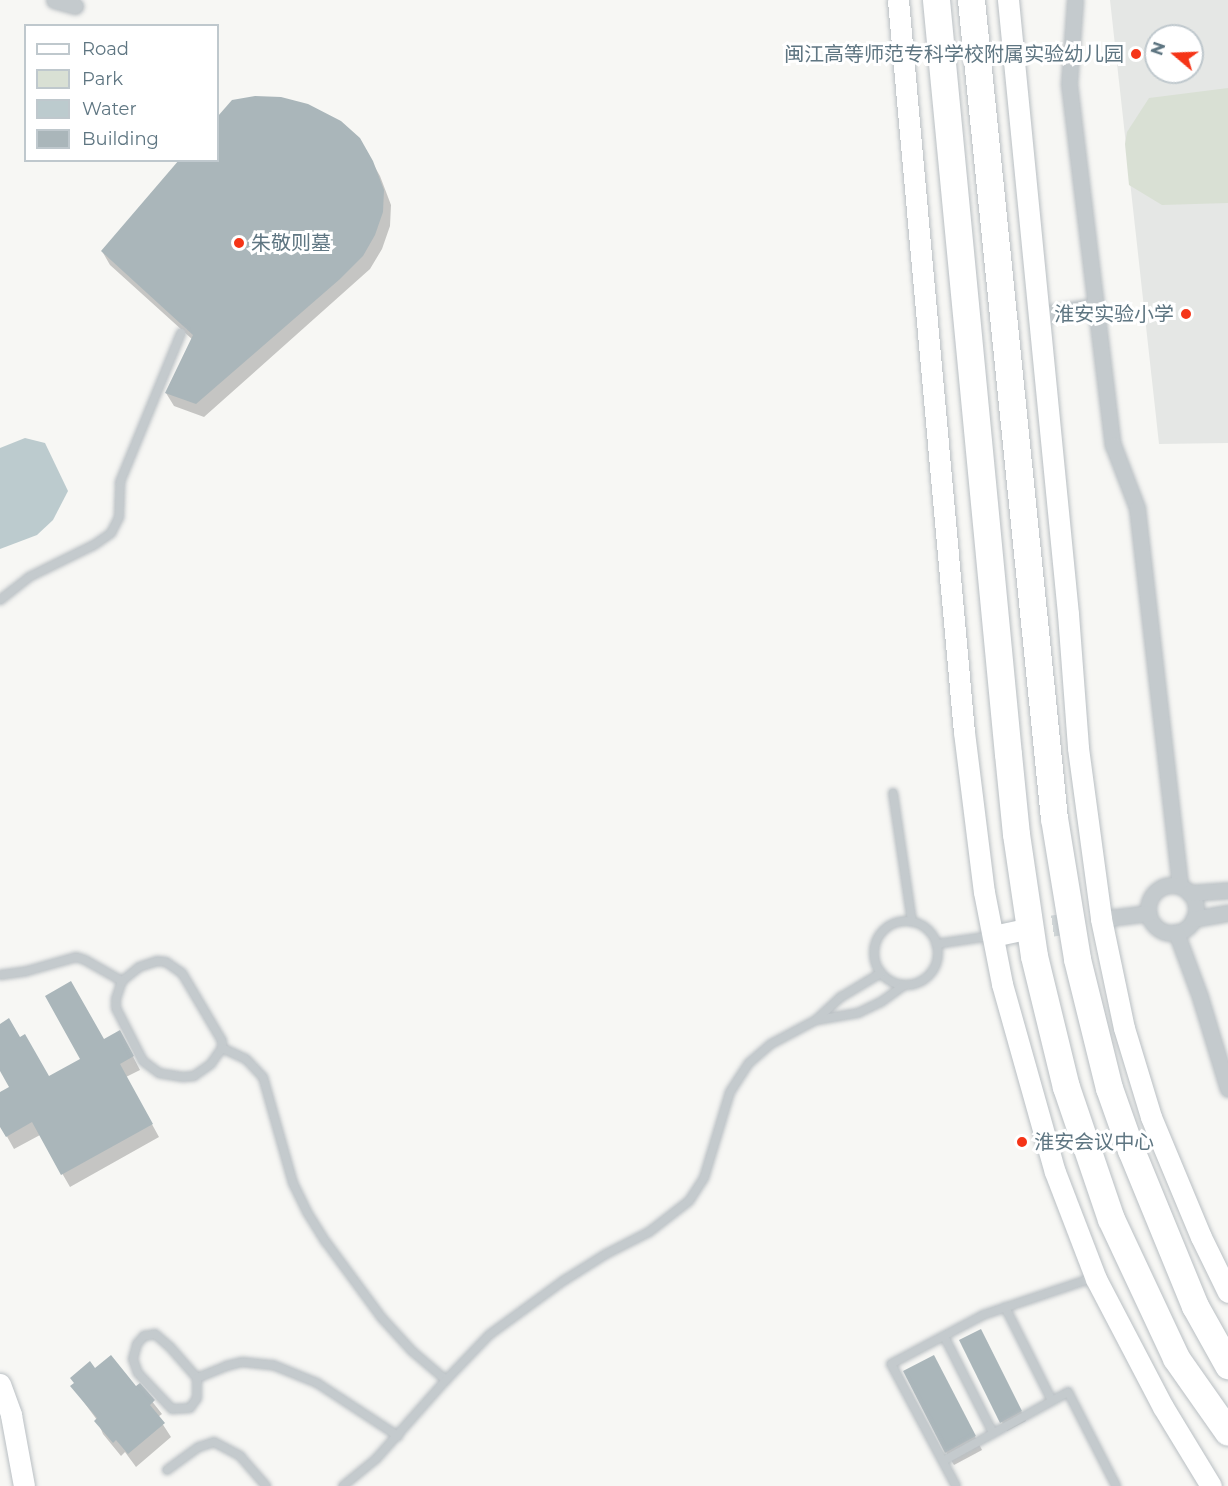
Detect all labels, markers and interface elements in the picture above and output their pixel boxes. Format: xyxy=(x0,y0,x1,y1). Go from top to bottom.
legend xyxy=(24,24,219,162)
north arrow xyxy=(1144,24,1204,84)
text: Road xyxy=(82,38,129,60)
text: N xyxy=(1147,39,1169,58)
place label: 闽江高等师范专科学校附属实验幼儿园 xyxy=(784,42,1124,66)
marker: 闽江高等师范专科学校附属实验幼儿园 xyxy=(1129,47,1143,61)
text: Park xyxy=(82,68,123,90)
text: Water xyxy=(82,98,137,120)
text: Building xyxy=(82,128,159,150)
place label: 朱敬则墓 xyxy=(251,231,331,255)
marker: 朱敬则墓 xyxy=(232,236,246,250)
place label: 淮安实验小学 xyxy=(1054,302,1174,326)
marker: 淮安实验小学 xyxy=(1179,307,1193,321)
place label: 淮安会议中心 xyxy=(1034,1130,1154,1154)
marker: 淮安会议中心 xyxy=(1015,1135,1029,1149)

